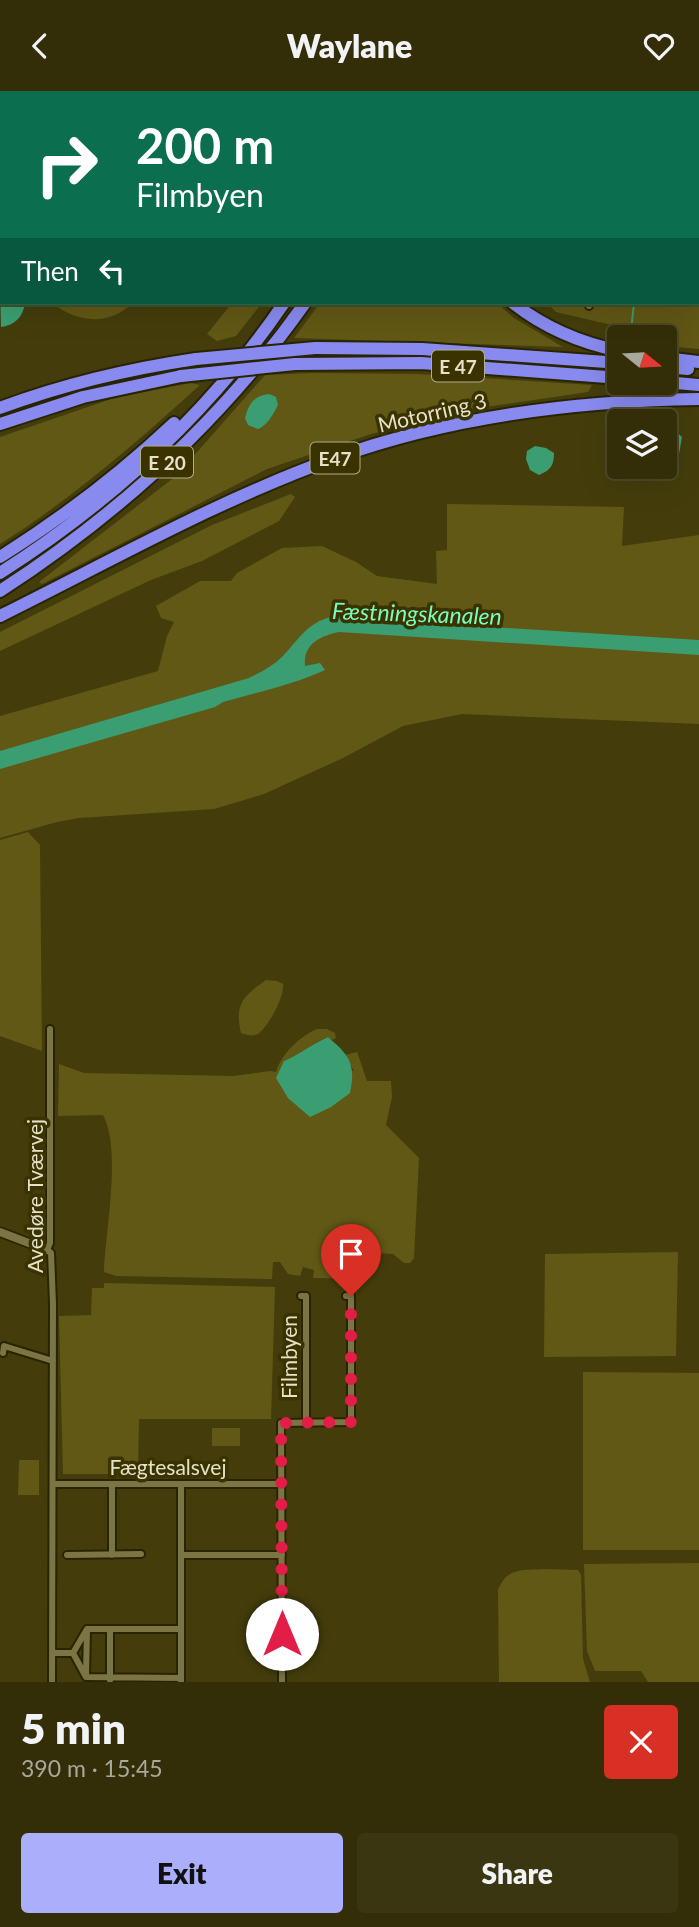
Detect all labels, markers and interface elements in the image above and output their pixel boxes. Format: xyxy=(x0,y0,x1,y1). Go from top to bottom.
text: Waylane xyxy=(287,26,412,65)
icon: back xyxy=(21,27,59,65)
icon: heart xyxy=(640,27,678,65)
text: 200 m xyxy=(136,116,274,174)
icon: right xyxy=(21,119,112,210)
text: Filmbyen xyxy=(136,175,264,214)
icon: left xyxy=(93,252,131,290)
text: Then xyxy=(21,255,79,287)
north arrow xyxy=(607,325,677,395)
map controls xyxy=(607,325,677,479)
road number: E 47 xyxy=(432,351,484,381)
street label: Motorring 3 xyxy=(375,387,489,437)
button: layers xyxy=(607,409,677,479)
road number: E47 xyxy=(310,443,360,473)
road number: E 20 xyxy=(141,447,193,477)
water label: Fæstningskanalen xyxy=(332,596,502,630)
street label: Avedøre Tværvej xyxy=(22,1119,47,1273)
pin xyxy=(321,1224,381,1296)
icon: arrive xyxy=(332,1235,370,1273)
street label: Filmbyen xyxy=(276,1315,301,1399)
street label: Fægtesalsvej xyxy=(110,1454,226,1479)
position arrow xyxy=(245,1597,319,1671)
text: 5 min xyxy=(21,1703,126,1753)
button: close xyxy=(604,1705,678,1779)
text: 390 m · 15:45 xyxy=(21,1754,163,1782)
button: Exit xyxy=(21,1833,343,1913)
button: Share xyxy=(357,1833,678,1913)

